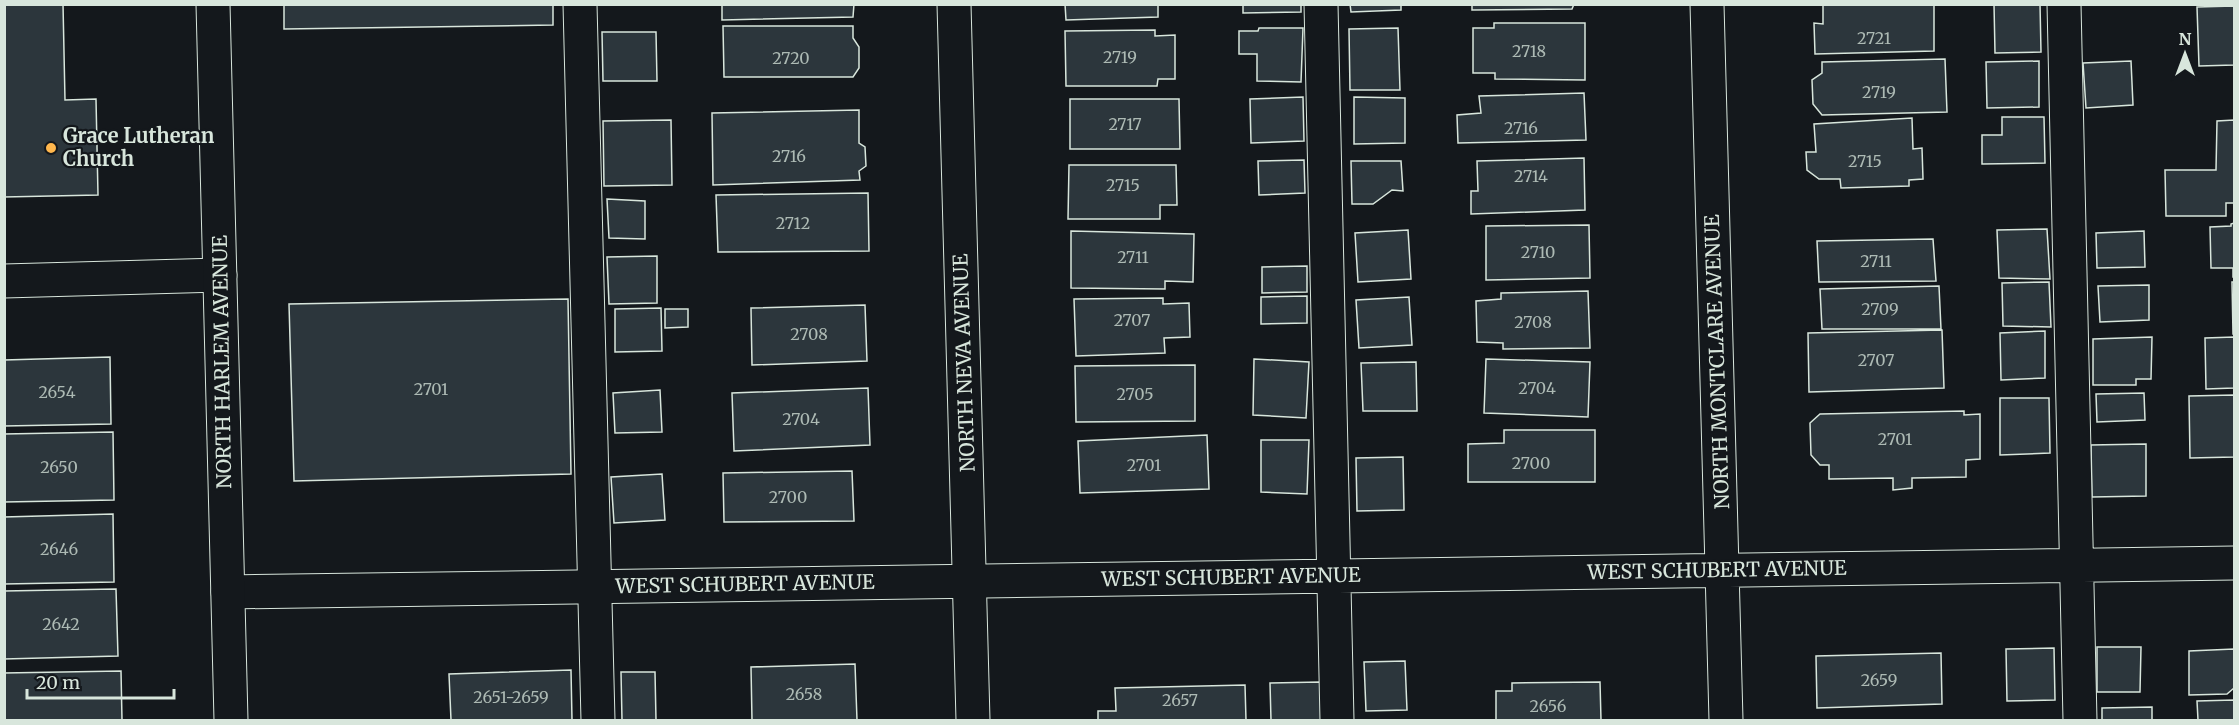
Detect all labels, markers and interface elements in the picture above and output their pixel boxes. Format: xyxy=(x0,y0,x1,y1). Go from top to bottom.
north arrow xyxy=(2155,24,2215,84)
house number: 2721 xyxy=(1857,28,1891,48)
text: N xyxy=(2179,29,2192,49)
house number: 2718 xyxy=(1512,41,1546,61)
house number: 2719 xyxy=(1103,47,1137,67)
house number: 2720 xyxy=(772,48,810,68)
house number: 2719 xyxy=(1862,82,1896,102)
house number: 2717 xyxy=(1108,114,1142,134)
house number: 2716 xyxy=(1504,118,1538,138)
place label: Grace Lutheran Church xyxy=(63,123,215,171)
marker: Grace Lutheran Church xyxy=(44,141,58,155)
house number: 2716 xyxy=(772,146,806,166)
house number: 2715 xyxy=(1848,151,1882,171)
house number: 2714 xyxy=(1514,166,1548,186)
house number: 2715 xyxy=(1106,175,1140,195)
house number: 2712 xyxy=(776,213,810,233)
street label: NORTH MONTCLARE AVENUE xyxy=(1699,214,1734,510)
street label: NORTH HARLEM AVENUE xyxy=(207,235,236,489)
house number: 2710 xyxy=(1521,242,1555,262)
house number: 2711 xyxy=(1117,247,1149,267)
house number: 2711 xyxy=(1860,251,1892,271)
street label: NORTH NEVA AVENUE xyxy=(947,253,980,473)
house number: 2709 xyxy=(1861,299,1899,319)
house number: 2707 xyxy=(1114,310,1150,330)
house number: 2708 xyxy=(1514,312,1552,332)
house number: 2708 xyxy=(790,324,828,344)
house number: 2707 xyxy=(1858,350,1894,370)
house number: 2704 xyxy=(1518,378,1556,398)
house number: 2701 xyxy=(414,379,448,399)
house number: 2654 xyxy=(38,382,76,402)
house number: 2705 xyxy=(1117,384,1153,404)
house number: 2704 xyxy=(782,409,820,429)
house number: 2701 xyxy=(1878,429,1912,449)
house number: 2700 xyxy=(1512,453,1550,473)
house number: 2701 xyxy=(1127,455,1161,475)
house number: 2650 xyxy=(40,457,78,477)
house number: 2700 xyxy=(769,487,807,507)
house number: 2646 xyxy=(40,539,78,559)
street label: WEST SCHUBERT AVENUE xyxy=(1586,555,1847,584)
street label: WEST SCHUBERT AVENUE xyxy=(1100,562,1361,591)
street label: WEST SCHUBERT AVENUE xyxy=(614,569,875,598)
house number: 2642 xyxy=(42,614,80,634)
scale bar xyxy=(27,662,174,700)
house number: 2659 xyxy=(1861,670,1897,690)
text: 20 m xyxy=(36,671,80,694)
house number: 2658 xyxy=(786,684,822,704)
house number: 2651-2659 xyxy=(473,687,549,707)
house number: 2657 xyxy=(1162,690,1198,710)
house number: 2656 xyxy=(1530,696,1567,716)

